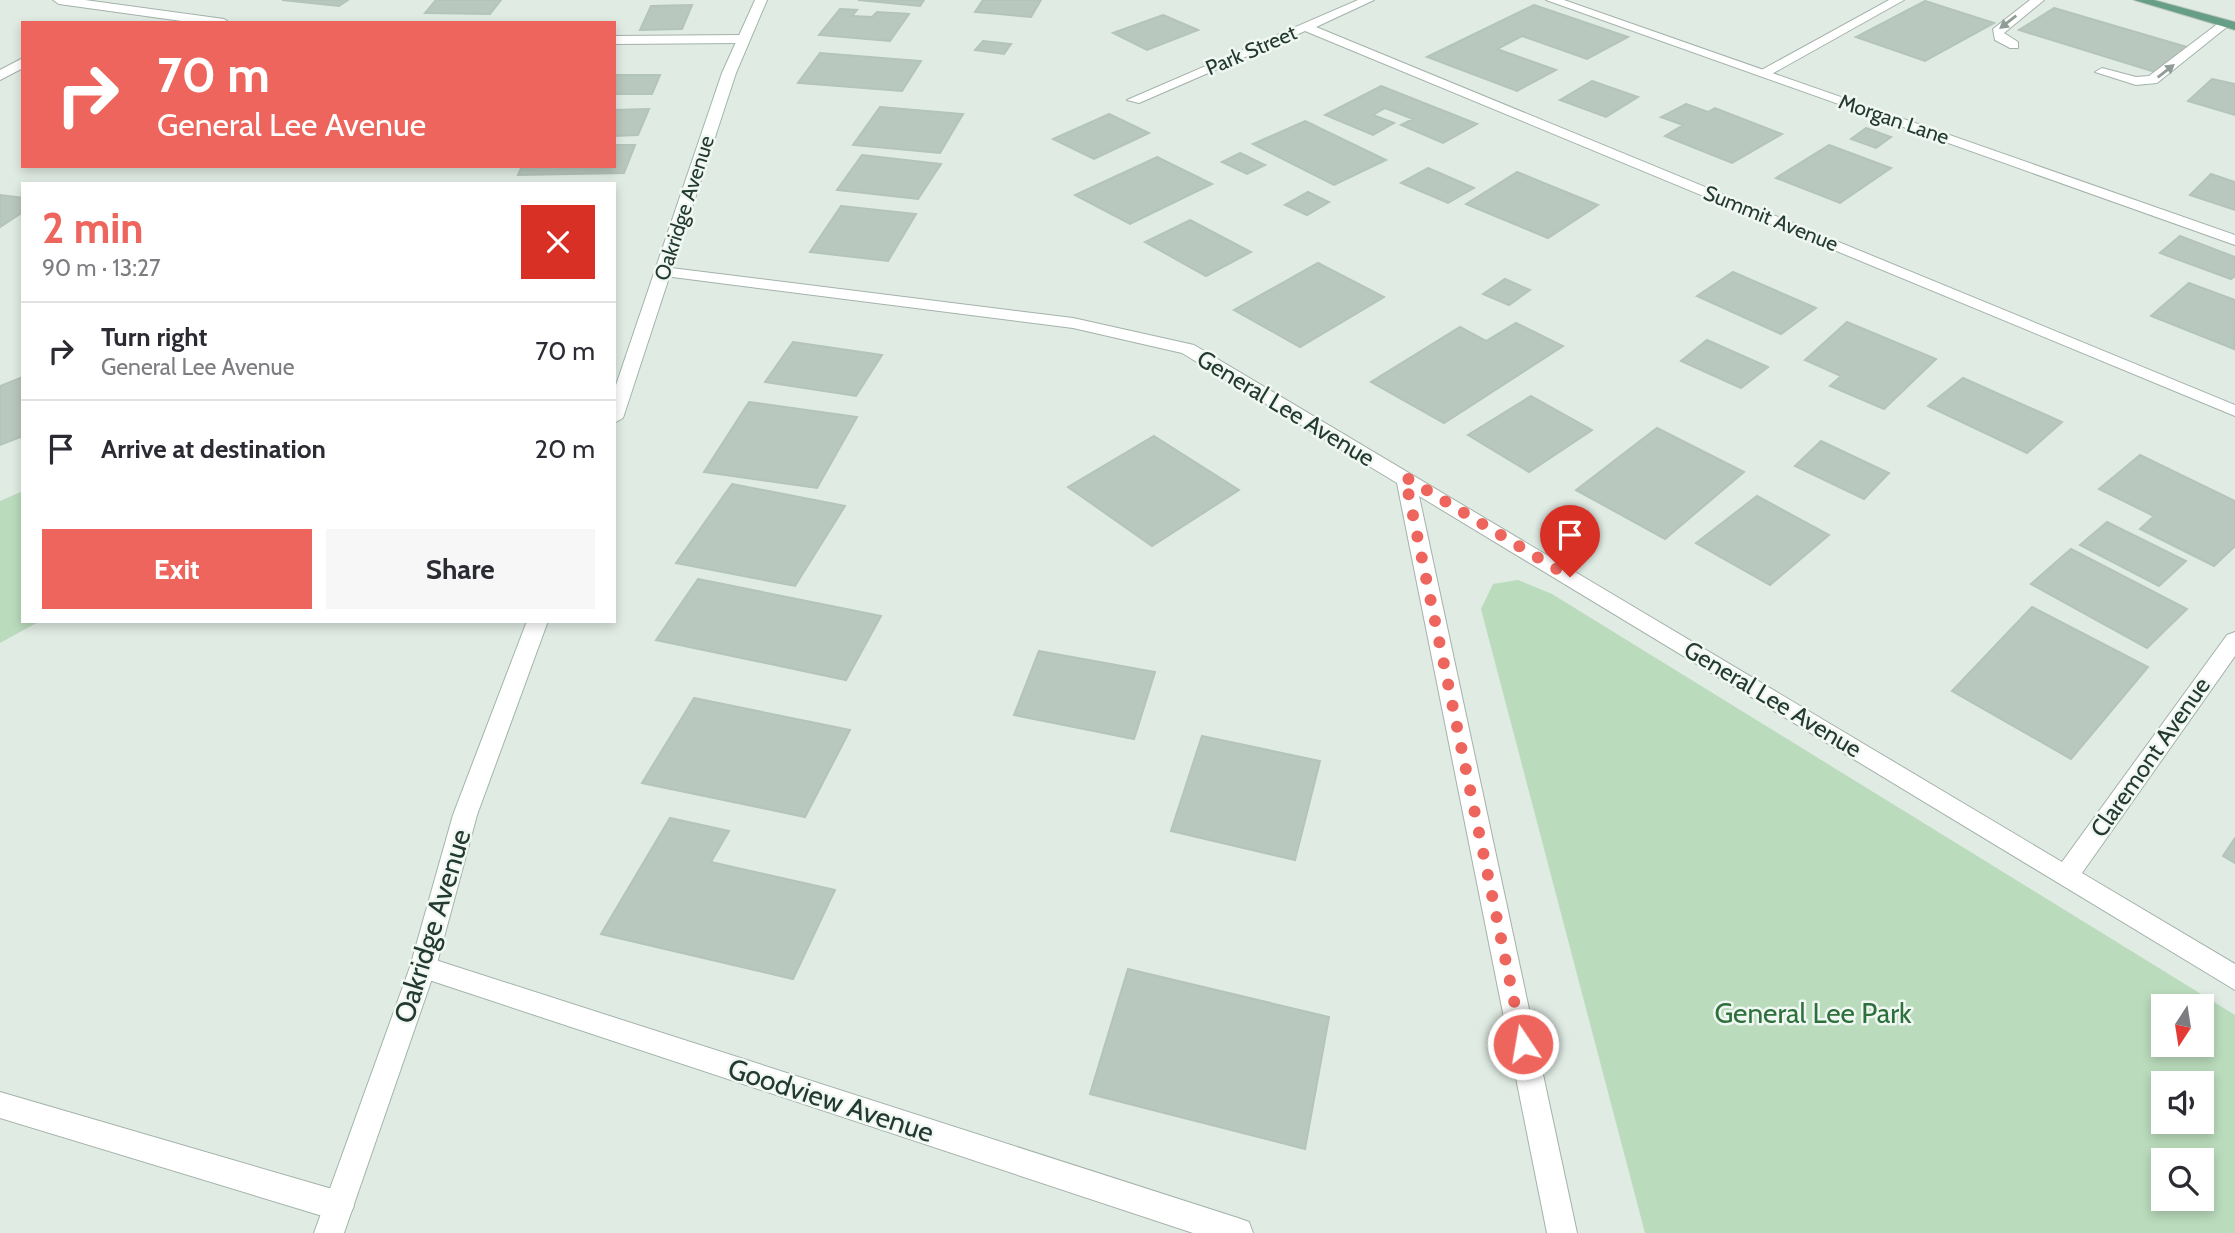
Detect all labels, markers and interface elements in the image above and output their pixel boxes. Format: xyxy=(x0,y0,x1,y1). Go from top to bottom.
one-way arrow xyxy=(2000,15,2018,30)
street label: Park Street xyxy=(1202,20,1300,80)
text: 70 m xyxy=(157,45,270,104)
icon: right xyxy=(42,49,133,140)
one-way arrow xyxy=(2157,64,2175,78)
street label: Morgan Lane xyxy=(1836,88,1953,150)
text: General Lee Avenue xyxy=(157,105,426,144)
street label: Oakridge Avenue xyxy=(649,132,719,284)
street label: Summit Avenue xyxy=(1700,180,1842,256)
text: 2 min xyxy=(42,202,143,254)
button: close xyxy=(521,205,595,279)
text: 90 m · 13:27 xyxy=(42,254,161,282)
text: Turn right xyxy=(101,321,207,353)
icon: right xyxy=(42,332,80,370)
text: 70 m xyxy=(535,335,595,367)
street label: General Lee Avenue xyxy=(1192,344,1380,472)
text: General Lee Avenue xyxy=(101,353,294,381)
icon: arrive xyxy=(42,430,80,468)
text: Arrive at destination xyxy=(101,433,326,465)
text: 20 m xyxy=(535,433,595,465)
pin xyxy=(1540,505,1600,577)
icon: arrive xyxy=(1551,516,1589,554)
button: Exit xyxy=(42,529,312,609)
button: Share xyxy=(326,529,595,609)
street label: General Lee Avenue xyxy=(1679,635,1867,763)
street label: Claremont Avenue xyxy=(2084,671,2216,843)
street label: Oakridge Avenue xyxy=(386,825,478,1027)
north arrow xyxy=(2151,994,2214,1057)
map controls xyxy=(2151,994,2214,1211)
park label: General Lee Park xyxy=(1714,996,1912,1030)
position arrow xyxy=(1486,1007,1560,1081)
street label: Goodview Avenue xyxy=(724,1051,938,1149)
button: sound xyxy=(2151,1071,2214,1134)
button: search xyxy=(2151,1148,2214,1211)

